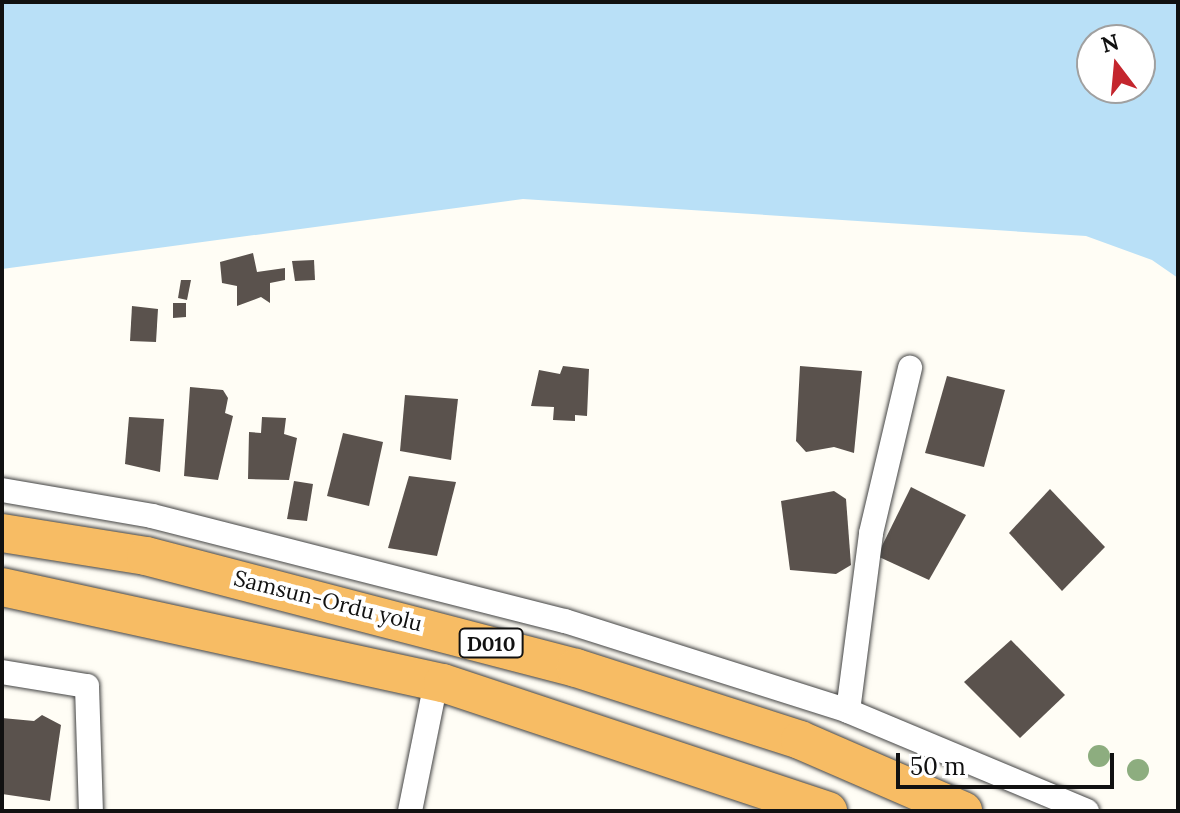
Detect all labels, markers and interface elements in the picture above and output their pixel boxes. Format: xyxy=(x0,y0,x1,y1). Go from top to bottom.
north arrow xyxy=(1076,24,1156,104)
text: N xyxy=(1098,27,1122,59)
street label: Samsun-Ordu yolu xyxy=(231,565,425,637)
road number: D010 xyxy=(457,627,525,659)
scale bar xyxy=(900,737,1118,787)
text: 50 m xyxy=(910,751,966,782)

